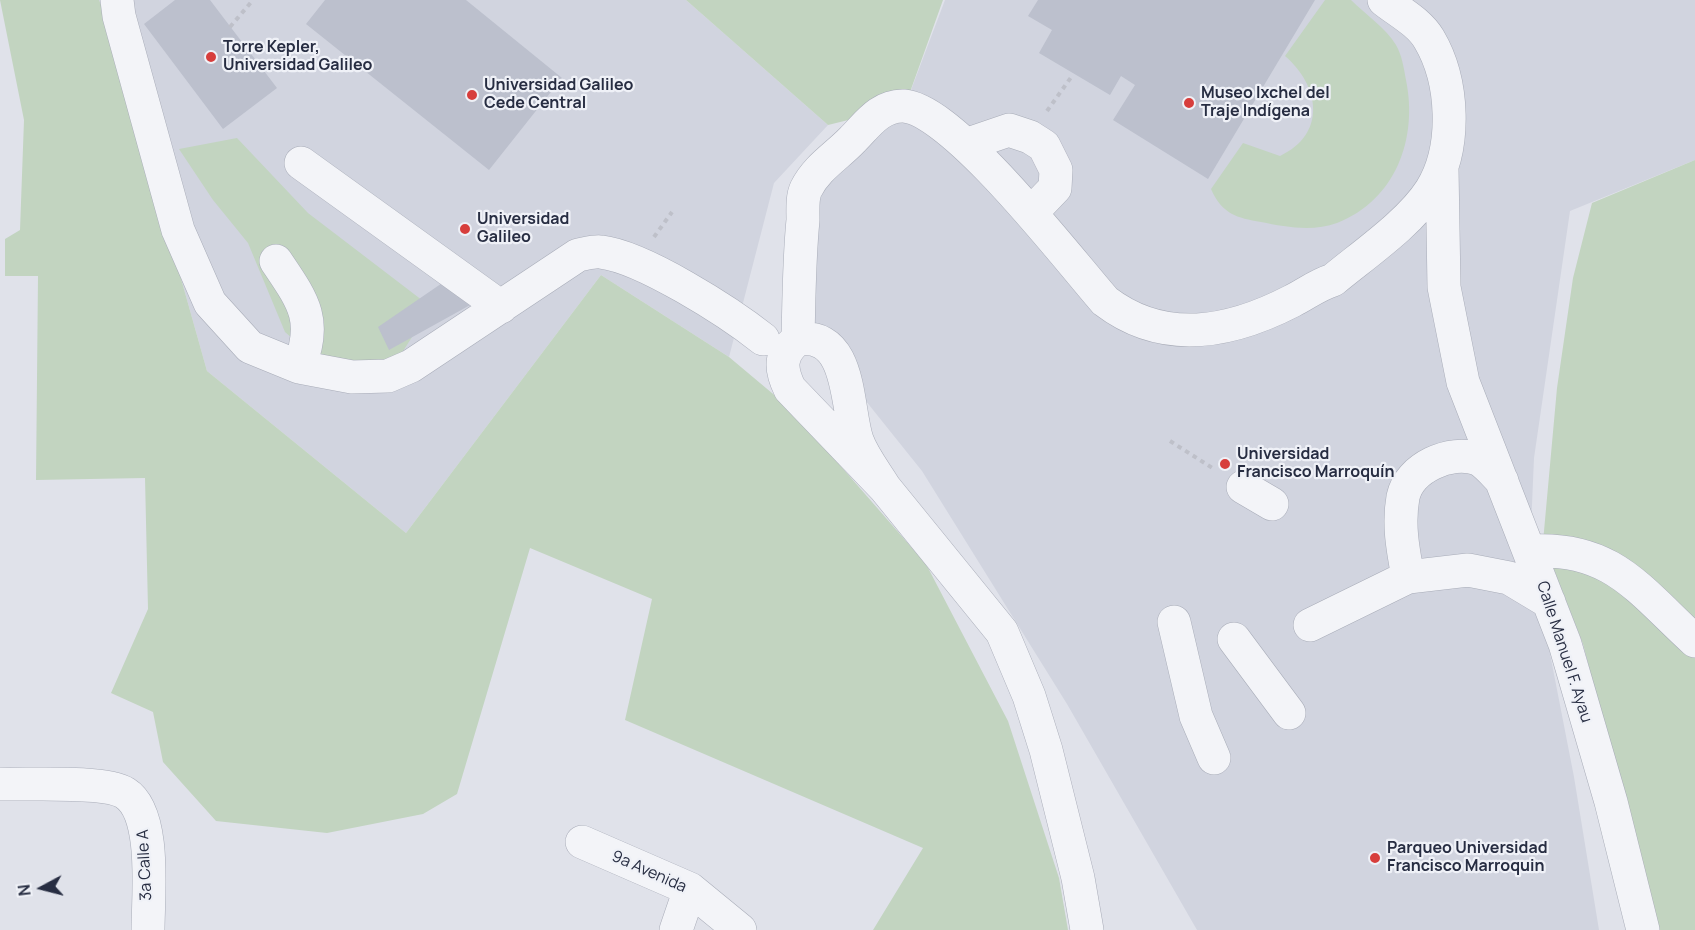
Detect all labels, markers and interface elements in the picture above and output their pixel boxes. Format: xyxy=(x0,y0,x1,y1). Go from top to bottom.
place label: Torre Kepler, Universidad Galileo xyxy=(223,38,372,76)
marker: Torre Kepler, Universidad Galileo xyxy=(204,50,218,64)
place label: Universidad Galileo Cede Central xyxy=(484,76,633,114)
place label: Museo Ixchel del Traje Indígena xyxy=(1201,84,1330,122)
marker: Universidad Galileo Cede Central xyxy=(465,88,479,102)
marker: Museo Ixchel del Traje Indígena xyxy=(1182,96,1196,110)
place label: Universidad Galileo xyxy=(477,210,569,248)
marker: Universidad Galileo xyxy=(458,222,472,236)
place label: Universidad Francisco Marroquín xyxy=(1237,445,1395,483)
marker: Universidad Francisco Marroquín xyxy=(1218,457,1232,471)
street label: Calle Manuel F. Ayau xyxy=(1532,579,1596,725)
street label: 3a Calle A xyxy=(134,829,156,901)
place label: Parqueo Universidad Francisco Marroquin xyxy=(1387,839,1548,877)
street label: 9a Avenida xyxy=(609,847,689,897)
marker: Parqueo Universidad Francisco Marroquin xyxy=(1368,851,1382,865)
north arrow xyxy=(12,858,72,918)
text: N xyxy=(13,883,36,897)

